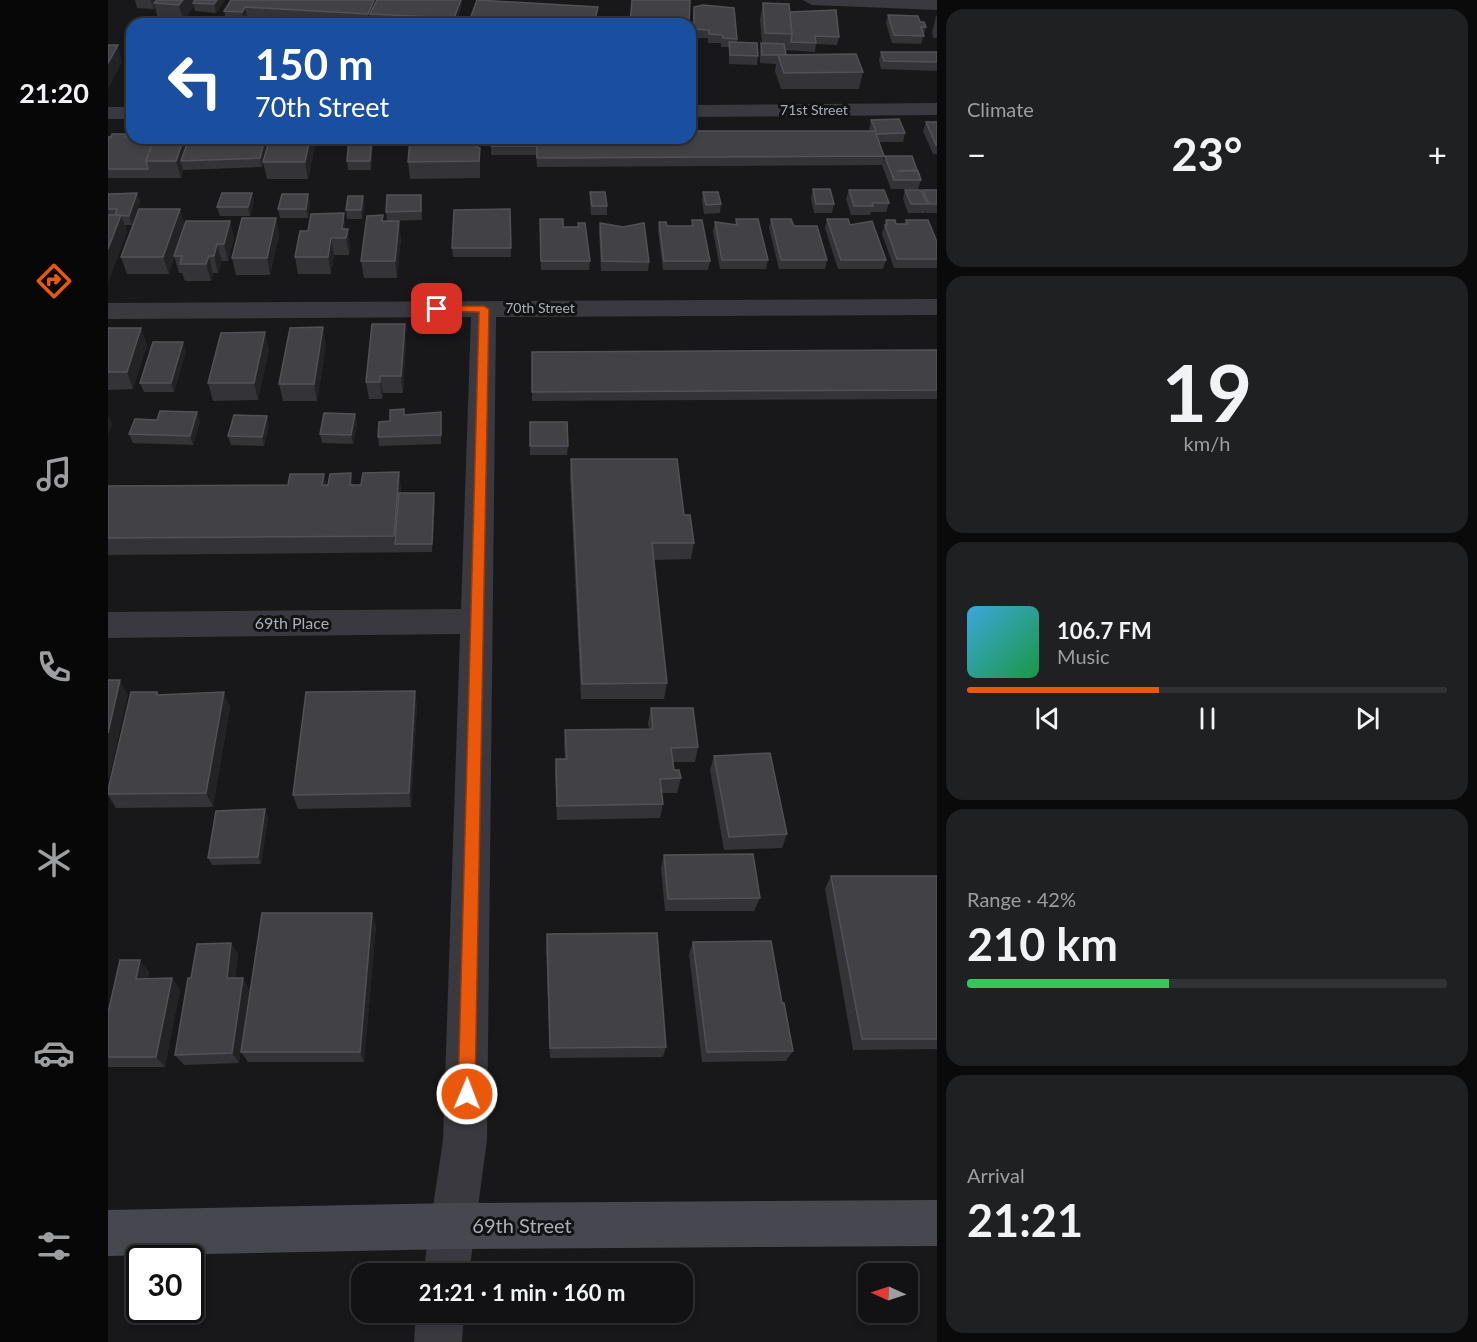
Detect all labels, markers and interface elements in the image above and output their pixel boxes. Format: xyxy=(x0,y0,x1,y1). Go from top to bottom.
text: 150 m xyxy=(255,39,373,89)
icon: left xyxy=(156,42,234,120)
text: 21:20 xyxy=(19,76,89,109)
text: 70th Street xyxy=(255,90,389,123)
text: Climate xyxy=(967,97,1034,121)
street label: 71st Street xyxy=(780,101,848,118)
text: 23° xyxy=(1172,127,1242,181)
text: − xyxy=(967,134,986,174)
text: + xyxy=(1428,134,1447,174)
icon: directions xyxy=(33,260,75,302)
pin xyxy=(411,283,462,334)
icon: arrive xyxy=(420,292,453,325)
street label: 70th Street xyxy=(505,299,575,316)
text: 19 xyxy=(1162,345,1252,439)
text: km/h xyxy=(1184,431,1230,455)
icon: music xyxy=(33,453,75,495)
street label: 69th Place xyxy=(255,613,329,632)
text: 106.7 FM xyxy=(1057,617,1152,644)
text: Music xyxy=(1057,644,1110,668)
icon: phone xyxy=(33,646,75,688)
icon: previous xyxy=(1031,702,1064,735)
icon: pause xyxy=(1191,702,1224,735)
icon: next xyxy=(1351,702,1384,735)
icon: climate xyxy=(33,839,75,881)
text: Range · 42% xyxy=(967,887,1076,911)
text: 210 km xyxy=(967,917,1118,971)
icon: car xyxy=(33,1032,75,1074)
position arrow xyxy=(435,1062,499,1126)
text: Arrival xyxy=(967,1163,1025,1187)
text: 21:21 xyxy=(967,1193,1083,1247)
street label: 69th Street xyxy=(472,1213,572,1237)
icon: filters xyxy=(33,1225,75,1267)
speed limit sign: 30 xyxy=(126,1245,204,1323)
north arrow xyxy=(858,1263,918,1323)
map controls xyxy=(858,1263,918,1323)
text: 21:21 · 1 min · 160 m xyxy=(419,1279,625,1306)

